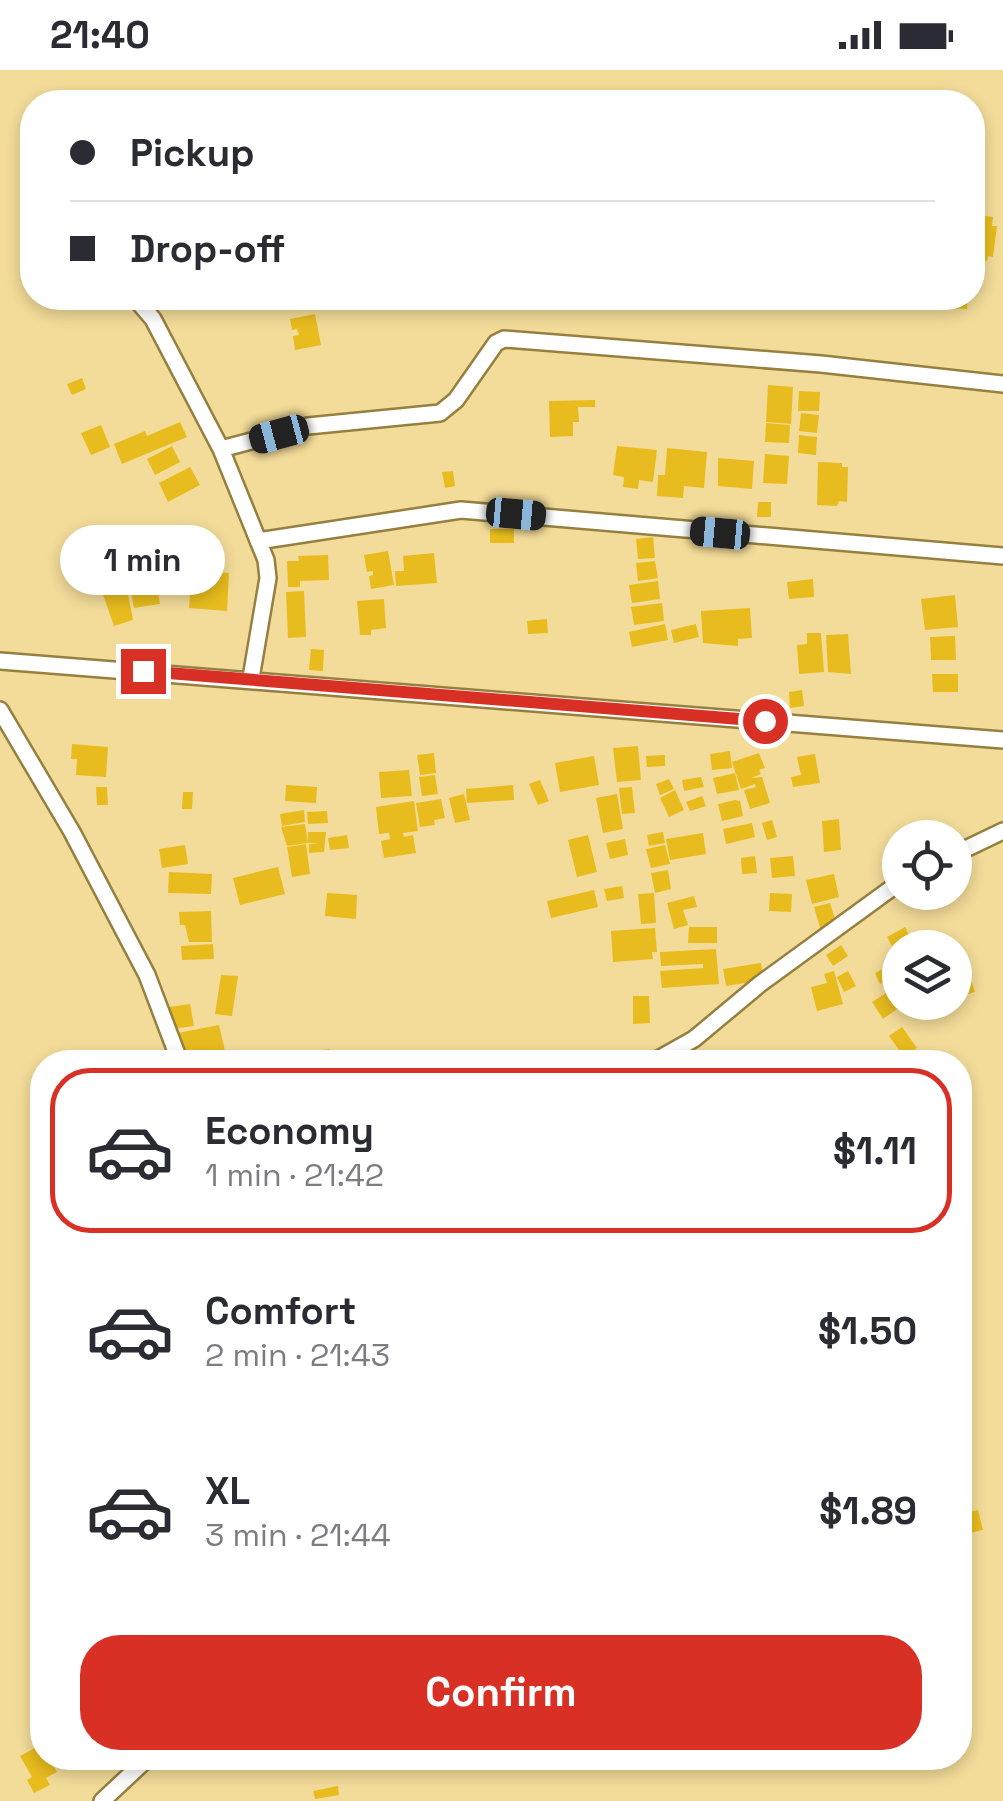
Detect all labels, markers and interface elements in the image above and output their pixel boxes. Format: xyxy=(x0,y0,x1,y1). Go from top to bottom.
text: 21:40 xyxy=(50,11,150,59)
text: Pickup xyxy=(130,129,254,177)
text: Drop-off xyxy=(130,225,285,273)
car xyxy=(246,412,312,456)
car xyxy=(485,496,547,532)
car xyxy=(689,515,751,551)
callout: 1 min xyxy=(61,526,226,596)
text: 1 min xyxy=(103,540,182,580)
route end xyxy=(121,649,166,694)
route start xyxy=(743,699,788,744)
map controls xyxy=(882,820,972,1020)
button: locate xyxy=(882,820,972,910)
button: layers xyxy=(882,930,972,1020)
icon: car xyxy=(85,1106,175,1196)
text: Economy xyxy=(205,1107,374,1155)
text: $1.11 xyxy=(833,1127,917,1175)
text: 1 min · 21:42 xyxy=(205,1155,384,1195)
icon: car xyxy=(85,1286,175,1376)
text: Comfort xyxy=(205,1287,356,1335)
text: $1.50 xyxy=(818,1307,917,1355)
text: 2 min · 21:43 xyxy=(205,1335,390,1375)
icon: car xyxy=(85,1466,175,1556)
text: XL xyxy=(205,1467,250,1515)
text: $1.89 xyxy=(819,1487,917,1535)
text: 3 min · 21:44 xyxy=(205,1515,391,1555)
button: Confirm xyxy=(80,1635,922,1750)

